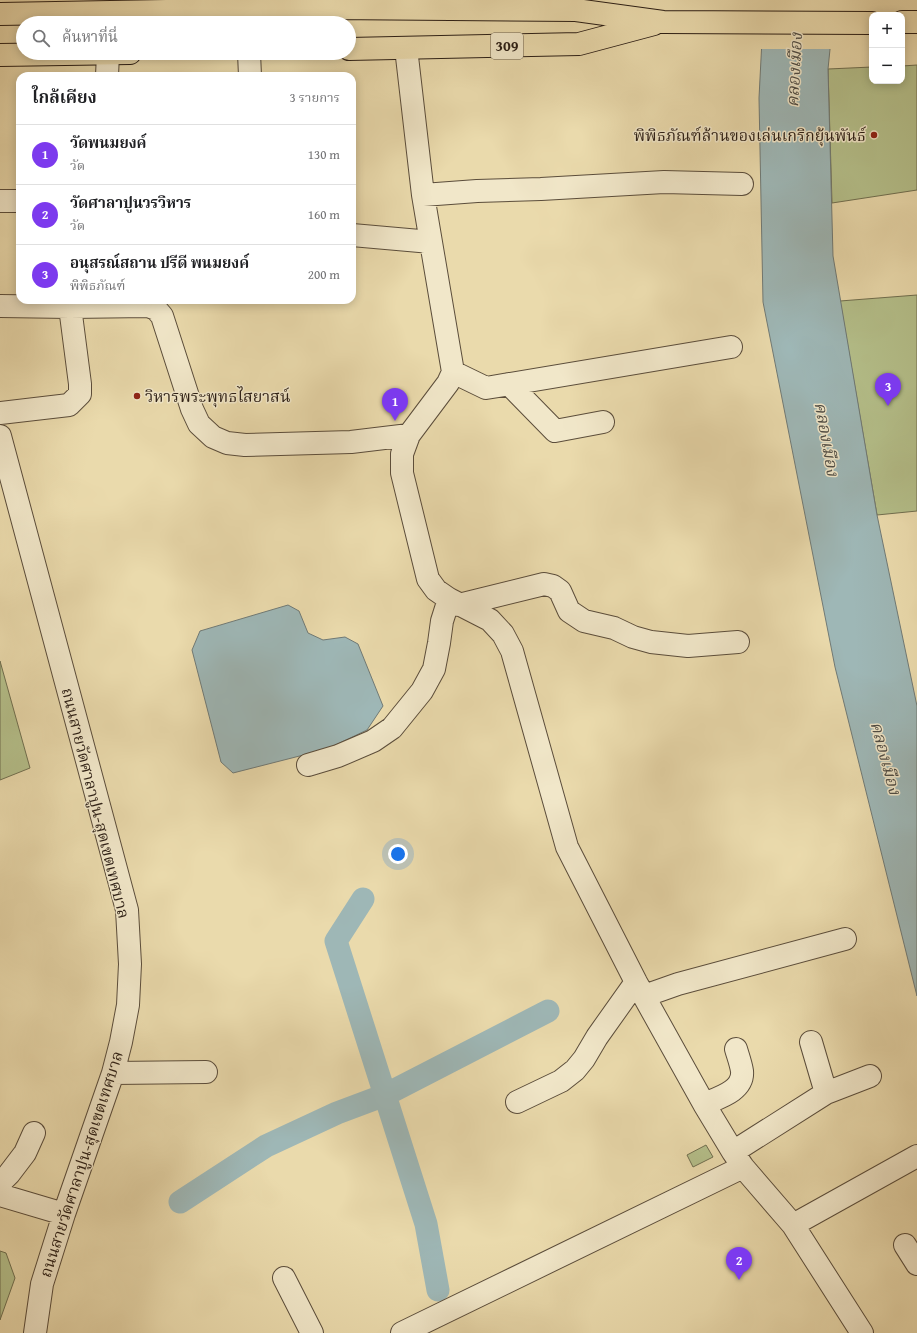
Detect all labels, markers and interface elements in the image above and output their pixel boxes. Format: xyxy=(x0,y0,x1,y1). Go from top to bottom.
map controls xyxy=(869,12,905,84)
button: + xyxy=(869,12,905,48)
search box xyxy=(16,16,356,60)
text: ค้นหาที่นี่ xyxy=(62,26,118,47)
icon: search xyxy=(30,27,52,49)
water label: คลองเมือง xyxy=(779,31,808,108)
road number: 309 xyxy=(491,33,523,59)
button: − xyxy=(869,48,905,84)
text: ใกล้เคียง xyxy=(32,84,97,109)
text: 3 รายการ xyxy=(289,88,340,107)
place label: พิพิธภัณฑ์ล้านของเล่นเกริกยุ้นพันธ์ xyxy=(634,123,866,147)
marker: พิพิธภัณฑ์ล้านของเล่นเกริกยุ้นพันธ์ xyxy=(869,130,879,140)
text: วัดพนมยงค์ xyxy=(70,132,147,153)
text: 1 xyxy=(42,145,48,164)
text: 130 m xyxy=(308,145,340,164)
text: วัด xyxy=(70,156,85,175)
text: วัดศาลาปูนวรวิหาร xyxy=(70,192,191,213)
text: 2 xyxy=(42,205,48,224)
text: 160 m xyxy=(308,205,340,224)
text: วัด xyxy=(70,216,85,235)
text: อนุสรณ์สถาน ปรีดี พนมยงค์ xyxy=(70,252,249,273)
text: 3 xyxy=(42,265,48,284)
text: 200 m xyxy=(308,265,340,284)
text: พิพิธภัณฑ์ xyxy=(70,276,125,295)
pin: 3 xyxy=(875,373,901,406)
place label: วิหารพระพุทธไสยาสน์ xyxy=(145,384,291,408)
pin: 1 xyxy=(382,388,408,421)
marker: วิหารพระพุทธไสยาสน์ xyxy=(132,391,142,401)
water label: คลองเมือง xyxy=(809,400,847,479)
street label: ถนนสายวัดศาลาปูน-สุดเขตเทศบาล xyxy=(56,685,136,921)
water label: คลองเมือง xyxy=(865,719,909,799)
your location xyxy=(388,844,408,864)
street label: ถนนสายวัดศาลาปูน-สุดเขตเทศบาล xyxy=(33,1048,129,1280)
pin: 2 xyxy=(726,1247,752,1280)

